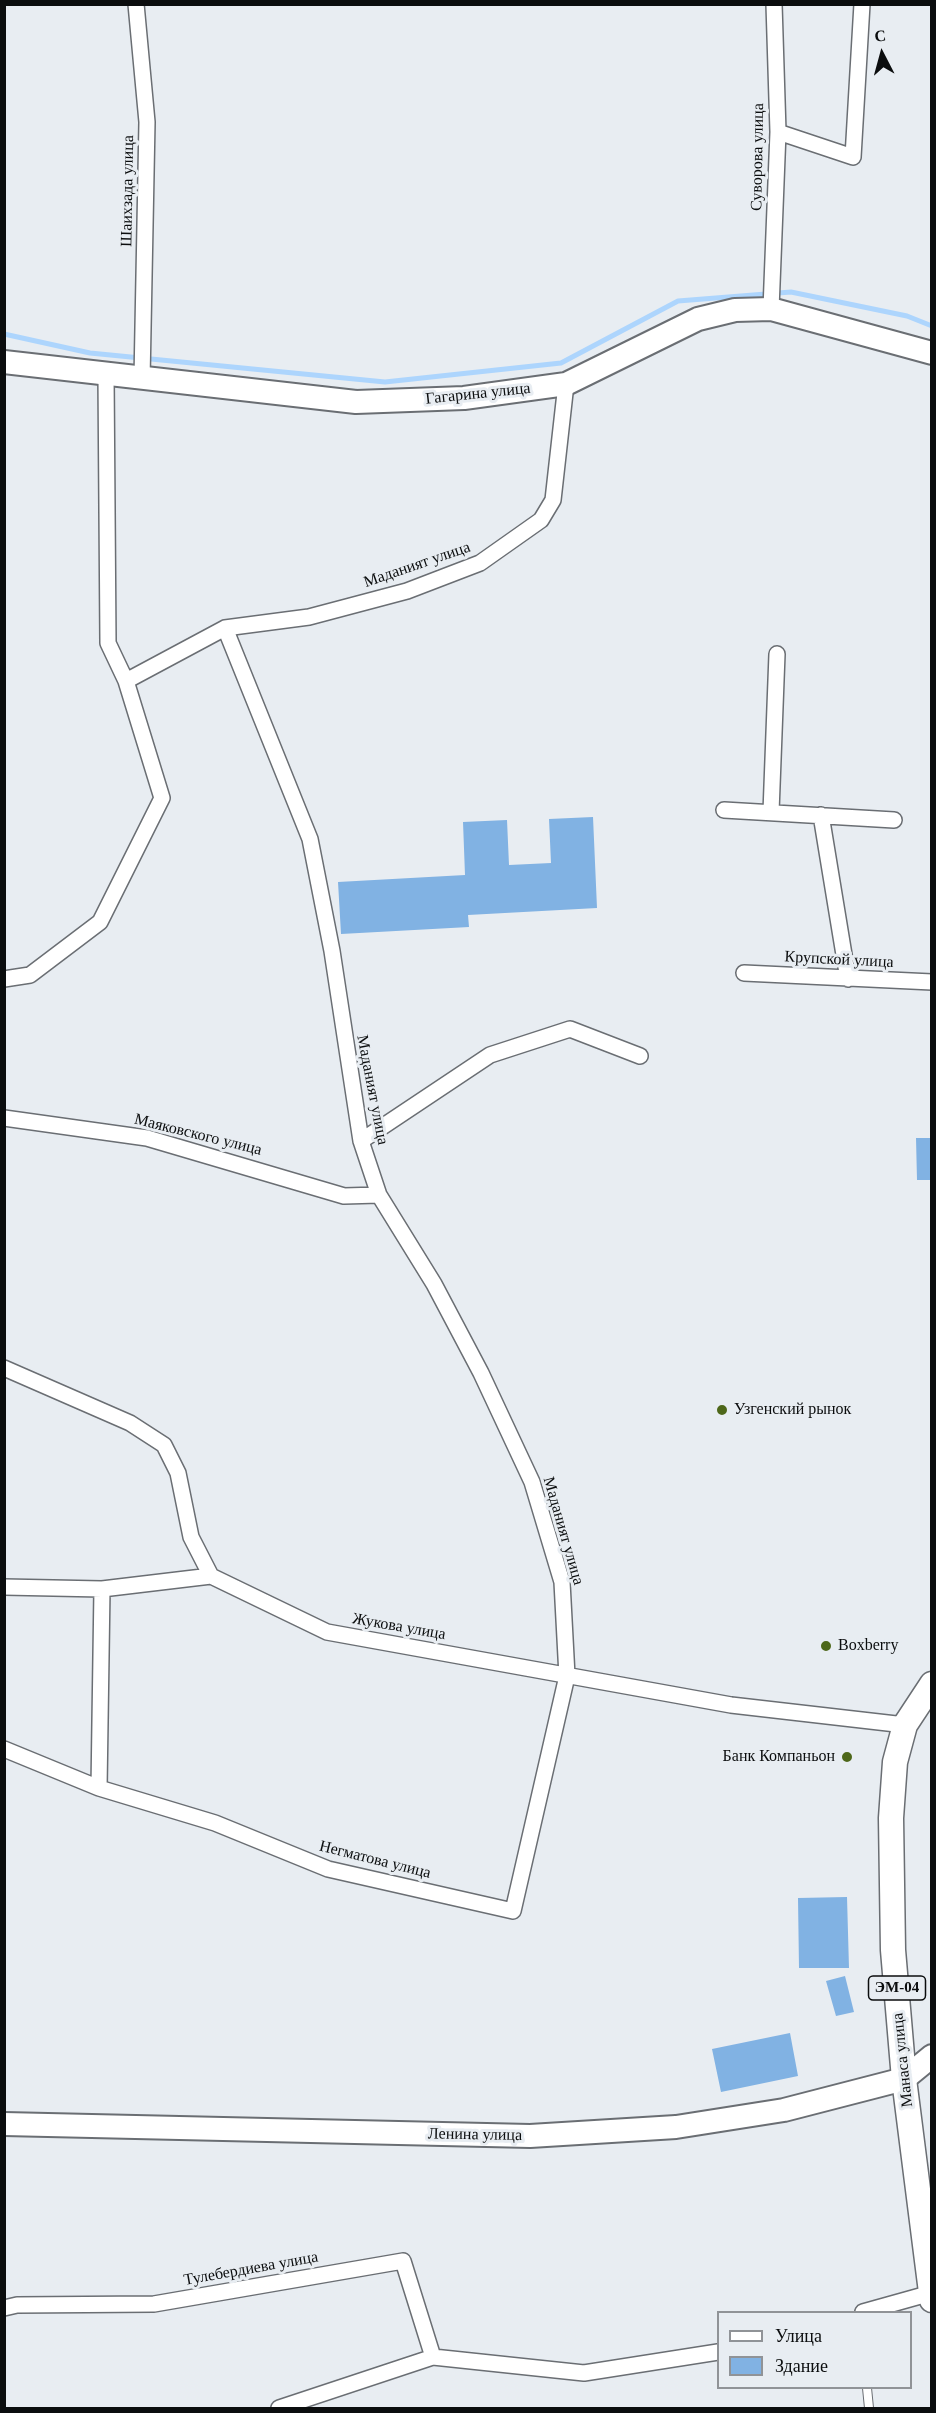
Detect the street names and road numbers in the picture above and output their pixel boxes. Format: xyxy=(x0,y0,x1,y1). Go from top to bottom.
street label: Суворова улица xyxy=(747,103,769,211)
street label: Шаихзада улица xyxy=(117,135,139,247)
street label: Гагарина улица xyxy=(425,379,531,409)
street label: Маданият улица xyxy=(361,538,473,592)
street label: Крупской улица xyxy=(784,948,894,972)
street label: Маданият улица xyxy=(352,1033,392,1147)
street label: Маяковского улица xyxy=(132,1110,264,1160)
street label: Маданият улица xyxy=(538,1475,588,1587)
street label: Жукова улица xyxy=(351,1609,447,1645)
street label: Негматова улица xyxy=(317,1837,433,1883)
road number: ЭМ-04 xyxy=(868,1976,926,2000)
street label: Манаса улица xyxy=(888,2012,918,2108)
street label: Ленина улица xyxy=(428,2125,522,2145)
street label: Тулебердиева улица xyxy=(182,2248,320,2290)

